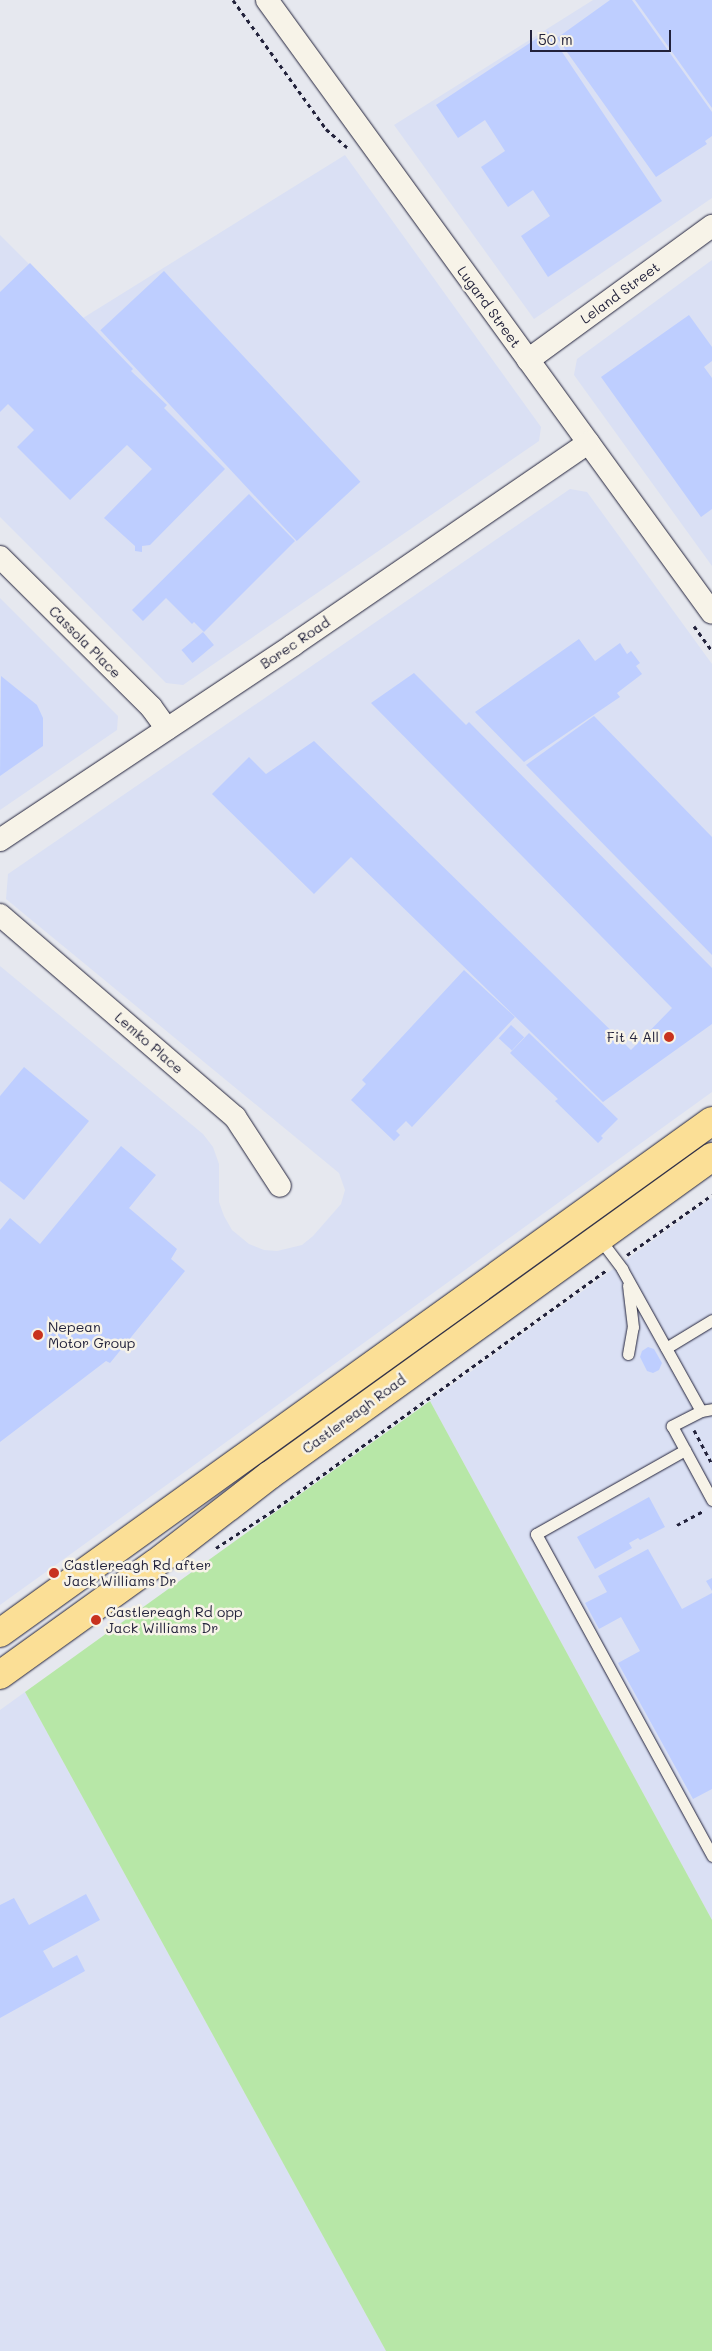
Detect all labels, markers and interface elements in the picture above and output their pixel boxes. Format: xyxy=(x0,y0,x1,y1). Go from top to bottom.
scale bar xyxy=(532,20,673,52)
text: 50 m xyxy=(538,29,573,49)
street label: Leland Street xyxy=(577,259,663,327)
street label: Lugard Street xyxy=(454,263,524,351)
street label: Cassola Place xyxy=(45,602,125,682)
street label: Borec Road xyxy=(257,614,333,672)
street label: Lemko Place xyxy=(111,1009,187,1077)
place label: Fit 4 All xyxy=(607,1029,659,1045)
marker: Fit 4 All xyxy=(663,1031,675,1043)
place label: Nepean Motor Group xyxy=(48,1319,135,1351)
marker: Nepean Motor Group xyxy=(32,1329,44,1341)
street label: Castlereagh Road xyxy=(299,1371,409,1457)
place label: Castlereagh Rd after Jack Williams Dr xyxy=(64,1557,211,1590)
marker: Castlereagh Rd after Jack Williams Dr xyxy=(48,1567,60,1579)
place label: Castlereagh Rd opp Jack Williams Dr xyxy=(106,1604,243,1636)
marker: Castlereagh Rd opp Jack Williams Dr xyxy=(90,1614,102,1626)

